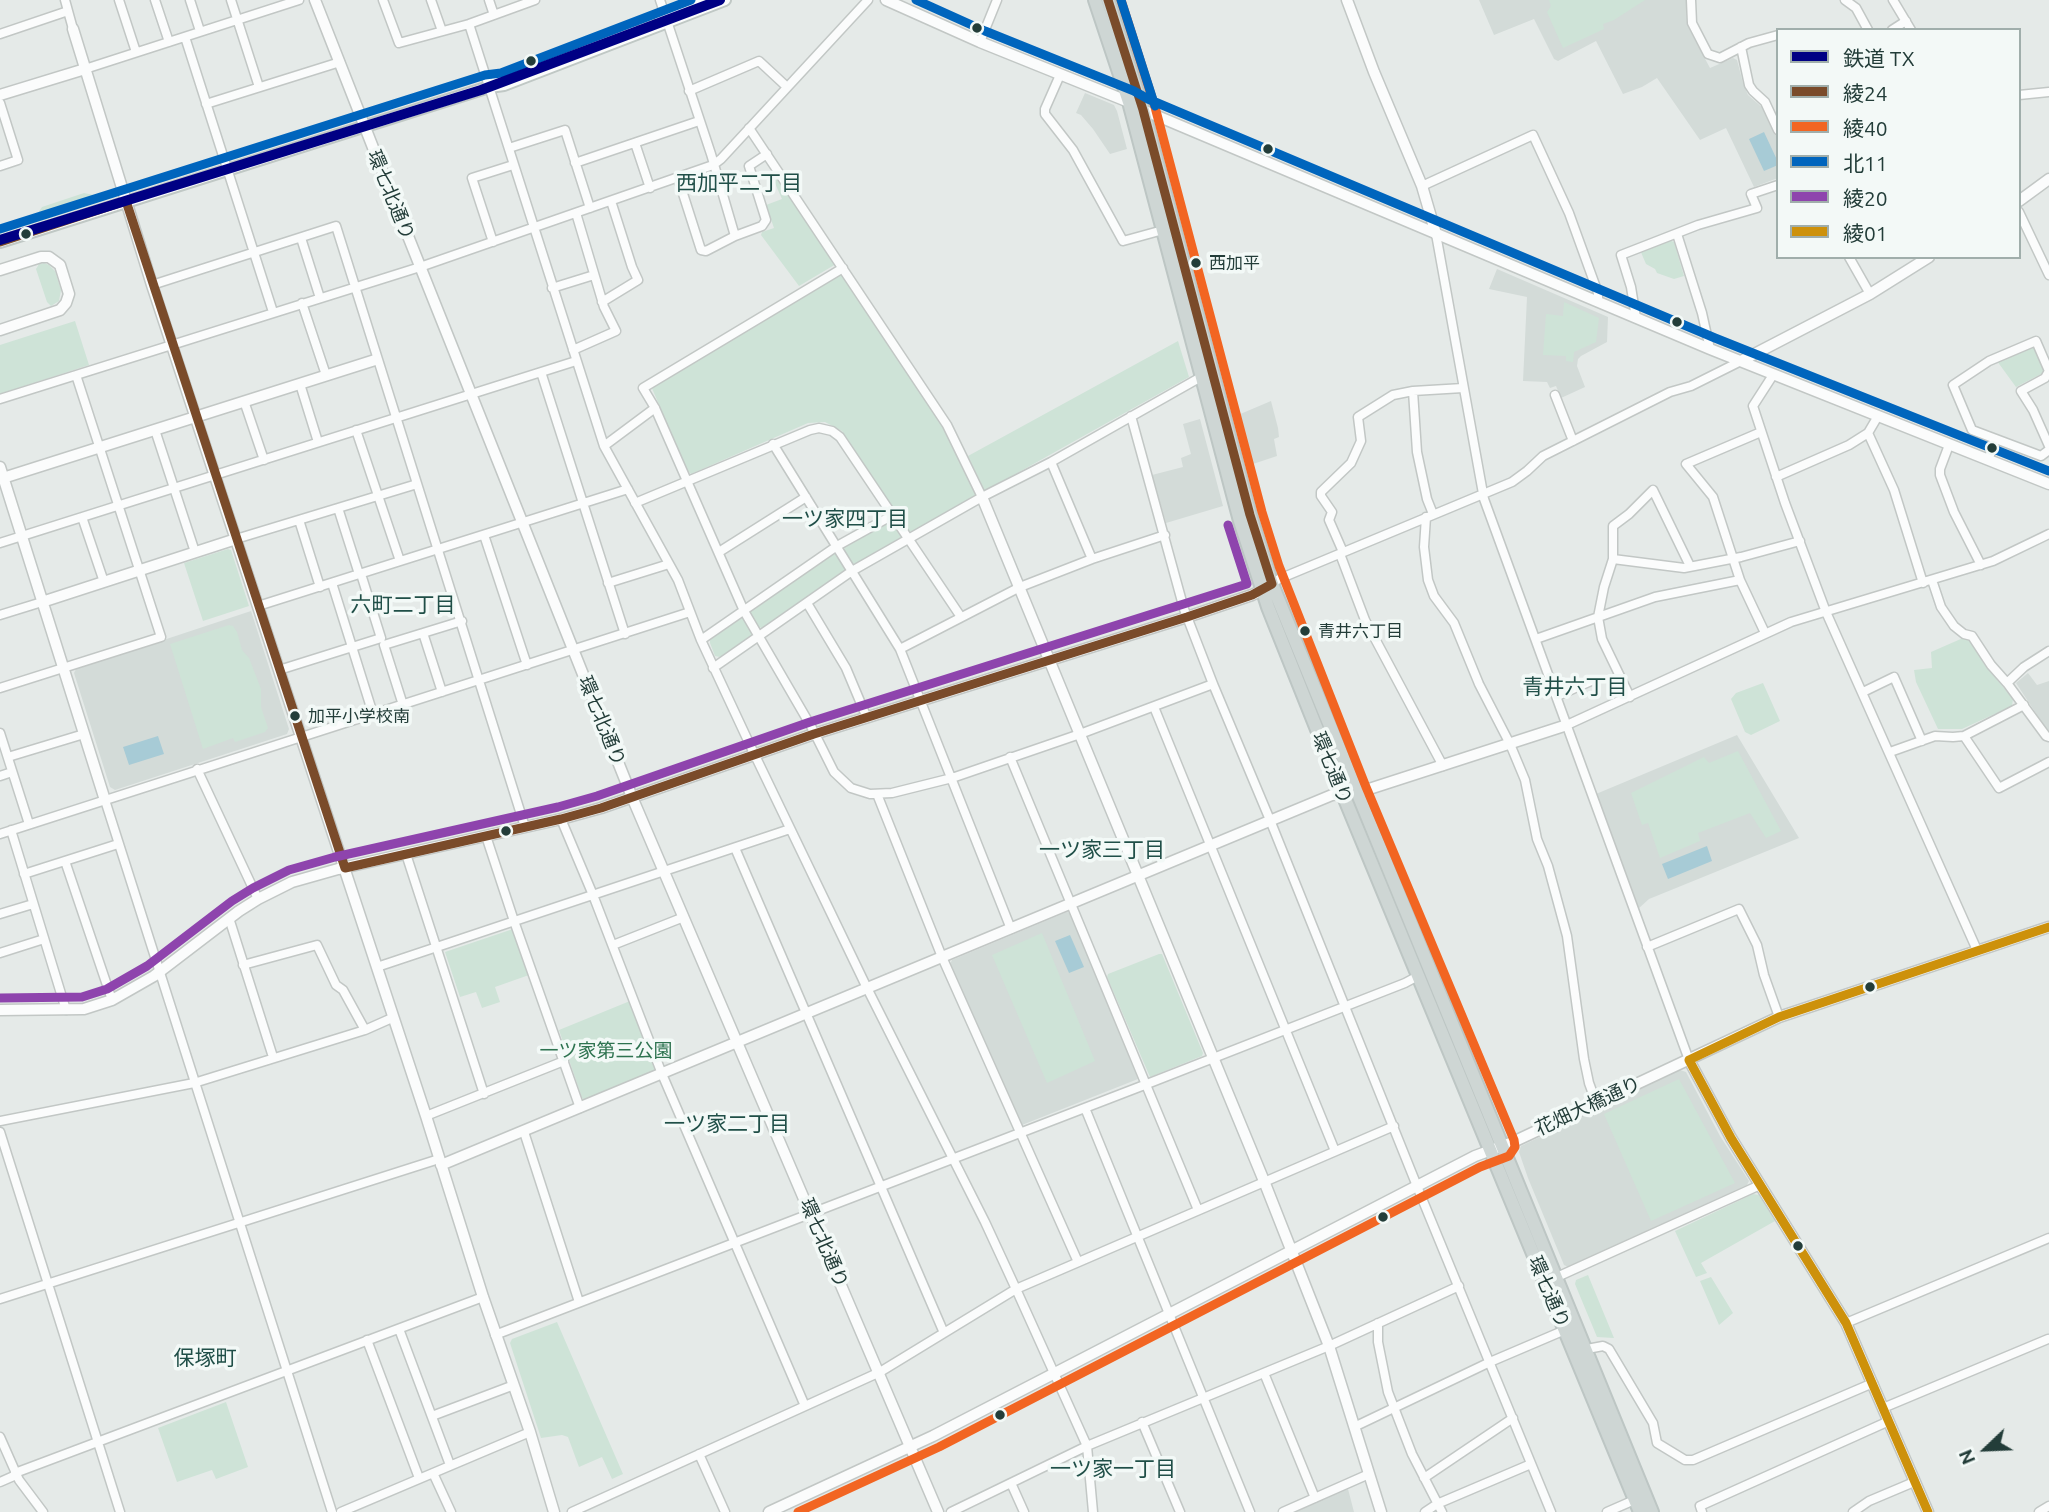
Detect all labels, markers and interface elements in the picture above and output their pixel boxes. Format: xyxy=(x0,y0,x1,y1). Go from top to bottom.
unlabelled marker xyxy=(970,21,984,35)
legend xyxy=(1776,28,2021,259)
text: 鉄道 TX xyxy=(1843,46,1915,70)
unlabelled marker xyxy=(524,54,538,68)
text: 綾24 xyxy=(1843,81,1888,105)
text: 綾40 xyxy=(1843,116,1888,140)
unlabelled marker xyxy=(1261,142,1275,156)
street label: 環七北通り xyxy=(363,147,419,243)
text: 北11 xyxy=(1843,151,1888,175)
district label: 西加平二丁目 xyxy=(676,170,802,196)
text: 綾20 xyxy=(1843,186,1888,210)
text: 綾01 xyxy=(1843,221,1888,245)
unlabelled marker xyxy=(19,227,33,241)
place label: 西加平 xyxy=(1209,253,1260,273)
marker: 西加平 xyxy=(1189,256,1203,270)
unlabelled marker xyxy=(1670,315,1684,329)
unlabelled marker xyxy=(1985,441,1999,455)
district label: 一ツ家四丁目 xyxy=(782,506,908,532)
district label: 六町二丁目 xyxy=(351,592,455,618)
place label: 青井六丁目 xyxy=(1318,621,1403,641)
marker: 青井六丁目 xyxy=(1298,624,1312,638)
street label: 環七北通り xyxy=(574,673,630,769)
district label: 青井六丁目 xyxy=(1523,674,1627,700)
place label: 加平小学校南 xyxy=(308,706,410,726)
marker: 加平小学校南 xyxy=(288,709,302,723)
street label: 環七通り xyxy=(1307,728,1357,808)
unlabelled marker xyxy=(499,824,513,838)
district label: 一ツ家三丁目 xyxy=(1039,837,1165,863)
unlabelled marker xyxy=(1863,980,1877,994)
park label: 一ツ家第三公園 xyxy=(540,1040,672,1062)
street label: 花畑大橋通り xyxy=(1532,1072,1644,1140)
district label: 一ツ家二丁目 xyxy=(664,1111,790,1137)
street label: 環七北通り xyxy=(795,1195,853,1291)
unlabelled marker xyxy=(1376,1210,1390,1224)
unlabelled marker xyxy=(1791,1239,1805,1253)
street label: 環七通り xyxy=(1524,1253,1574,1331)
district label: 保塚町 xyxy=(174,1345,236,1371)
unlabelled marker xyxy=(993,1408,1007,1422)
north arrow xyxy=(1951,1414,2021,1484)
text: N xyxy=(1954,1446,1980,1468)
district label: 一ツ家一丁目 xyxy=(1050,1456,1176,1482)

